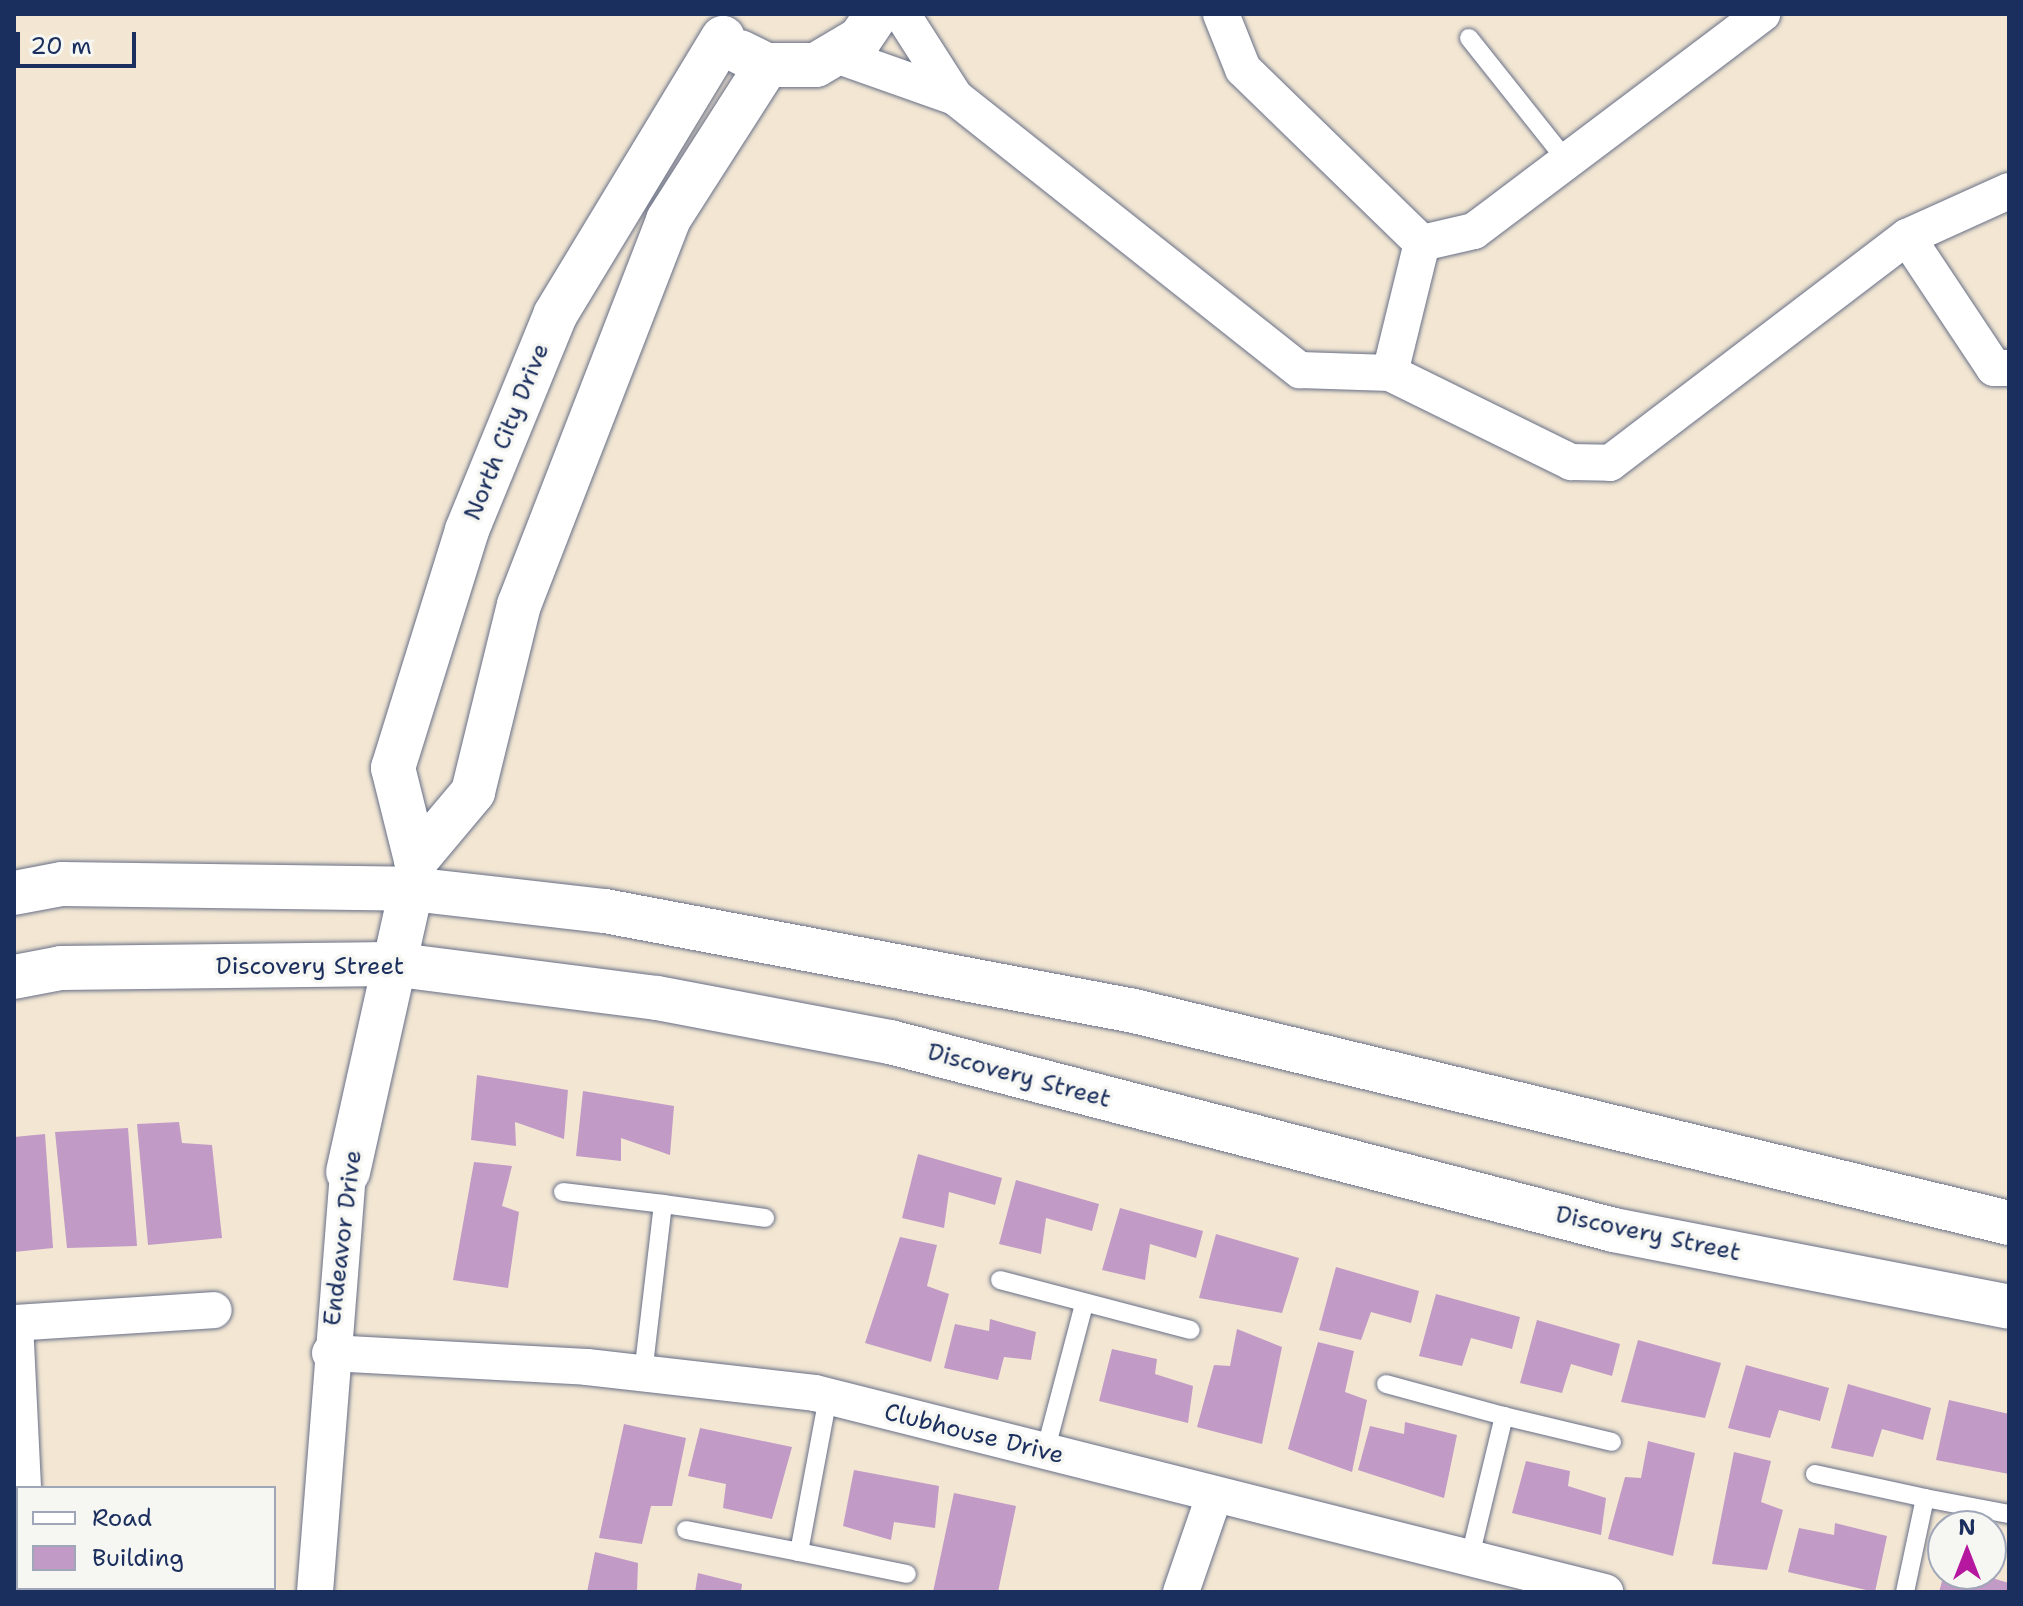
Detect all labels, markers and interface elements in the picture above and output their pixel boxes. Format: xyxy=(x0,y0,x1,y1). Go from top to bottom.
scale bar xyxy=(20,16,140,66)
text: 20 m xyxy=(30,30,92,62)
street label: North City Drive xyxy=(458,339,556,525)
street label: Discovery Street xyxy=(216,953,404,981)
street label: Discovery Street xyxy=(924,1038,1114,1114)
street label: Endeavor Drive xyxy=(318,1149,368,1327)
street label: Discovery Street xyxy=(1553,1200,1743,1268)
street label: Clubhouse Drive xyxy=(881,1398,1067,1470)
legend xyxy=(16,1486,276,1590)
text: Road xyxy=(92,1502,152,1534)
north arrow xyxy=(1927,1510,2007,1590)
text: N xyxy=(1958,1513,1976,1542)
text: Building xyxy=(92,1542,184,1574)

